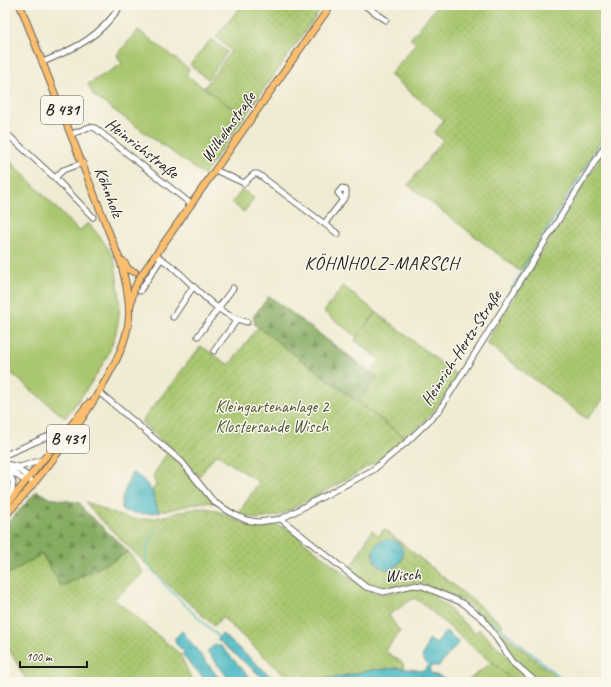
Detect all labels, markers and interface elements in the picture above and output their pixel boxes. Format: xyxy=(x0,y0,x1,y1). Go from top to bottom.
street label: Wilhelmstraße xyxy=(196,86,261,166)
road number: B 431 xyxy=(41,96,83,124)
street label: Heinrichstraße xyxy=(101,113,184,184)
street label: Köhnholz xyxy=(90,164,129,222)
district label: KÖHNHOLZ-MARSCH xyxy=(305,252,461,274)
street label: Heinrich-Hertz-Straße xyxy=(416,285,507,409)
park label: Kleingartenanlage 2 Klostersande Wisch xyxy=(215,396,330,437)
road number: B 431 xyxy=(47,425,89,453)
street label: Wisch xyxy=(385,564,422,586)
scale bar xyxy=(20,643,87,669)
text: 100 m xyxy=(26,649,53,665)

